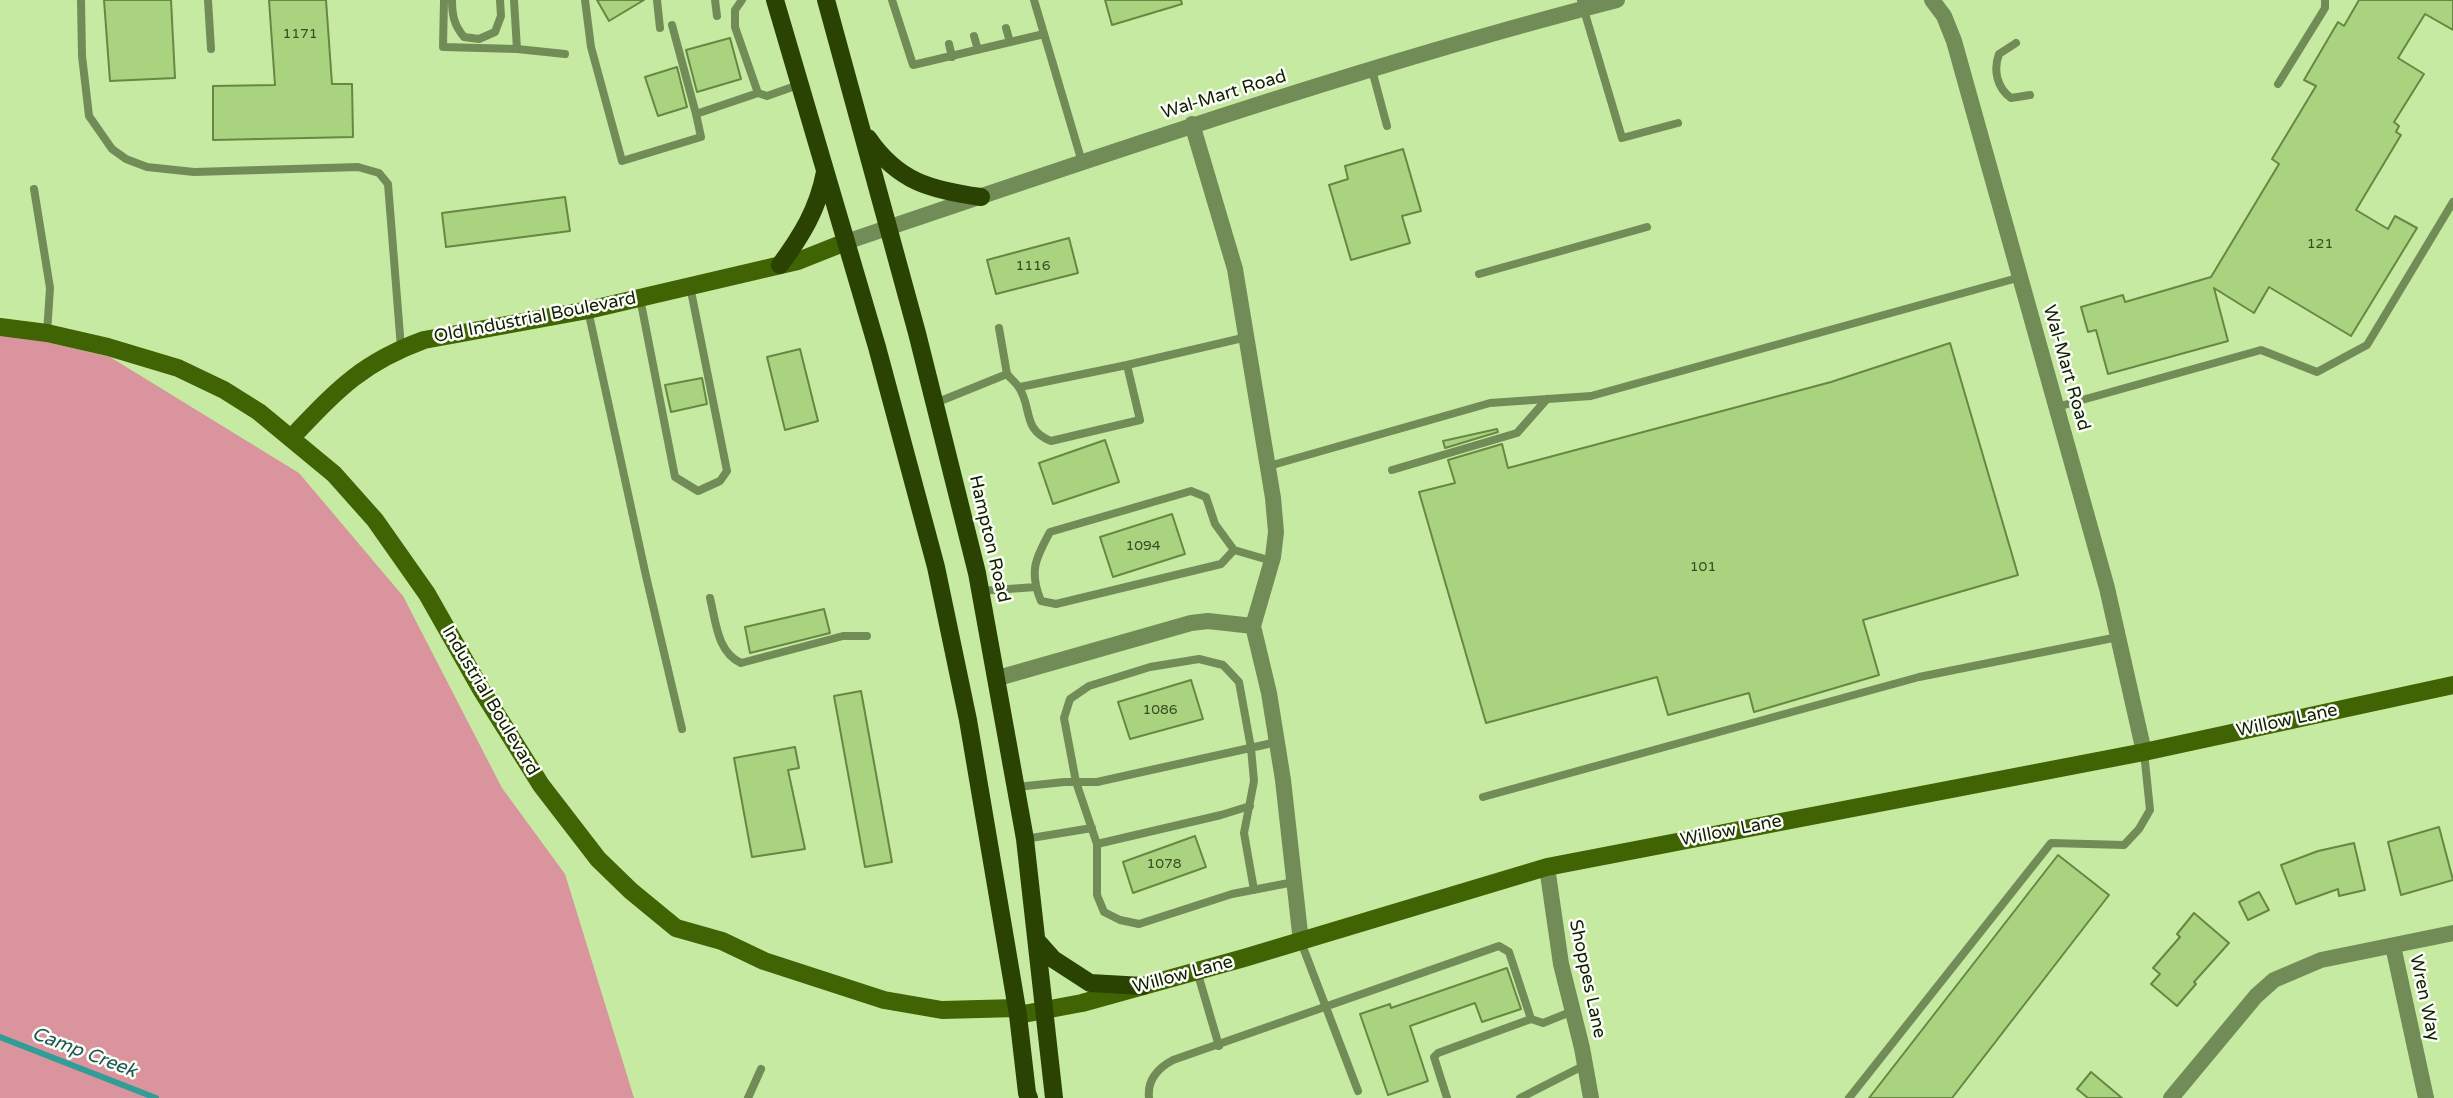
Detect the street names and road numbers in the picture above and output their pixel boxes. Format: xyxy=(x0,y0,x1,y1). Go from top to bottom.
street label: Wal-Mart Road xyxy=(1159,66,1289,124)
street label: Old Industrial Boulevard xyxy=(432,288,638,348)
street label: Wal-Mart Road xyxy=(2038,303,2094,433)
street label: Hampton Road xyxy=(964,473,1014,605)
street label: Industrial Boulevard xyxy=(437,622,543,780)
street label: Willow Lane xyxy=(2234,700,2340,742)
street label: Willow Lane xyxy=(1678,811,1784,851)
street label: Shoppes Lane xyxy=(1564,918,1610,1040)
street label: Willow Lane xyxy=(1131,951,1235,999)
street label: Wren Way xyxy=(2404,953,2444,1043)

